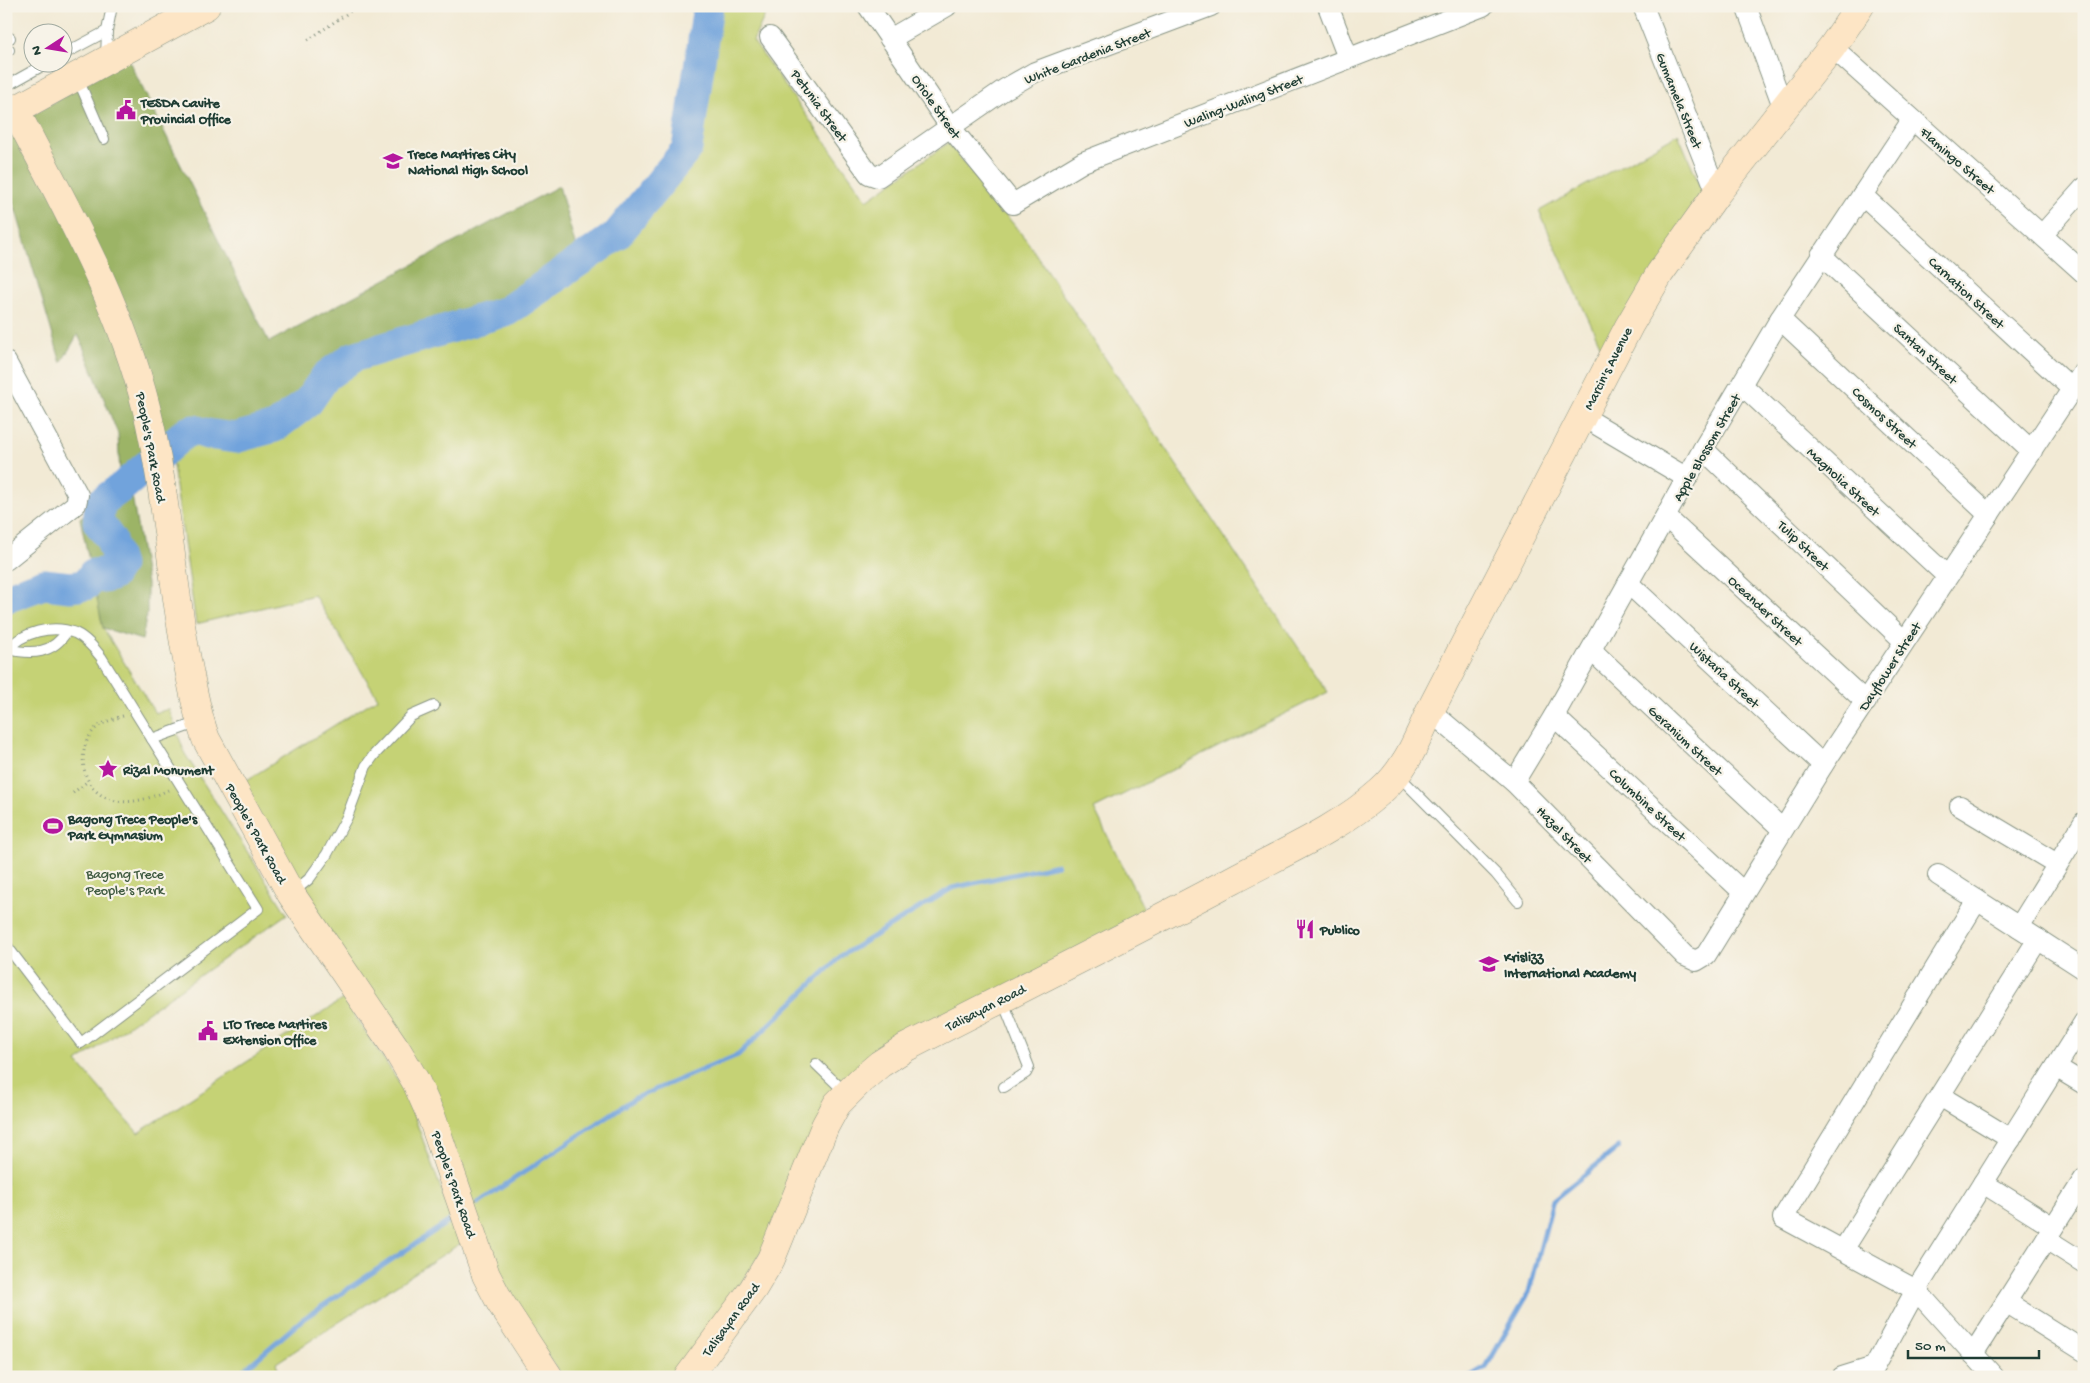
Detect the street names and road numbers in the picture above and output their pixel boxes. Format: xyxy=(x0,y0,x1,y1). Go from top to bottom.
street label: White Gardenia Street xyxy=(1022,25,1155,89)
street label: Gumamela Street xyxy=(1651,51,1705,152)
street label: Petunia Street xyxy=(785,66,851,147)
street label: Waling-Waling Street xyxy=(1182,71,1307,133)
street label: Oriole Street xyxy=(907,72,964,144)
street label: Flamingo Street xyxy=(1915,124,1998,200)
street label: Carnation Street xyxy=(1924,254,2008,334)
street label: Santan Street xyxy=(1889,321,1961,390)
street label: Marcin's Avenue xyxy=(1581,324,1638,414)
street label: Cosmos Street xyxy=(1847,384,1920,454)
street label: People's Park Road xyxy=(130,390,169,506)
street label: Apple Blossom Street xyxy=(1670,390,1746,505)
street label: Magnolia Street xyxy=(1802,445,1883,522)
street label: Tulip Street xyxy=(1772,517,1833,577)
street label: Oceander Street xyxy=(1723,573,1806,652)
street label: Dayflower Street xyxy=(1856,619,1927,716)
street label: Wistaria Street xyxy=(1685,639,1763,714)
street label: Geranium Street xyxy=(1644,703,1726,782)
street label: Columbine Street xyxy=(1604,766,1689,847)
street label: People's Park Road xyxy=(220,780,290,889)
street label: Hazel Street xyxy=(1532,804,1596,869)
street label: Talisayan Road xyxy=(942,981,1031,1037)
street label: People's Park Road xyxy=(426,1128,479,1242)
street label: Talisayan Road xyxy=(699,1279,766,1362)

